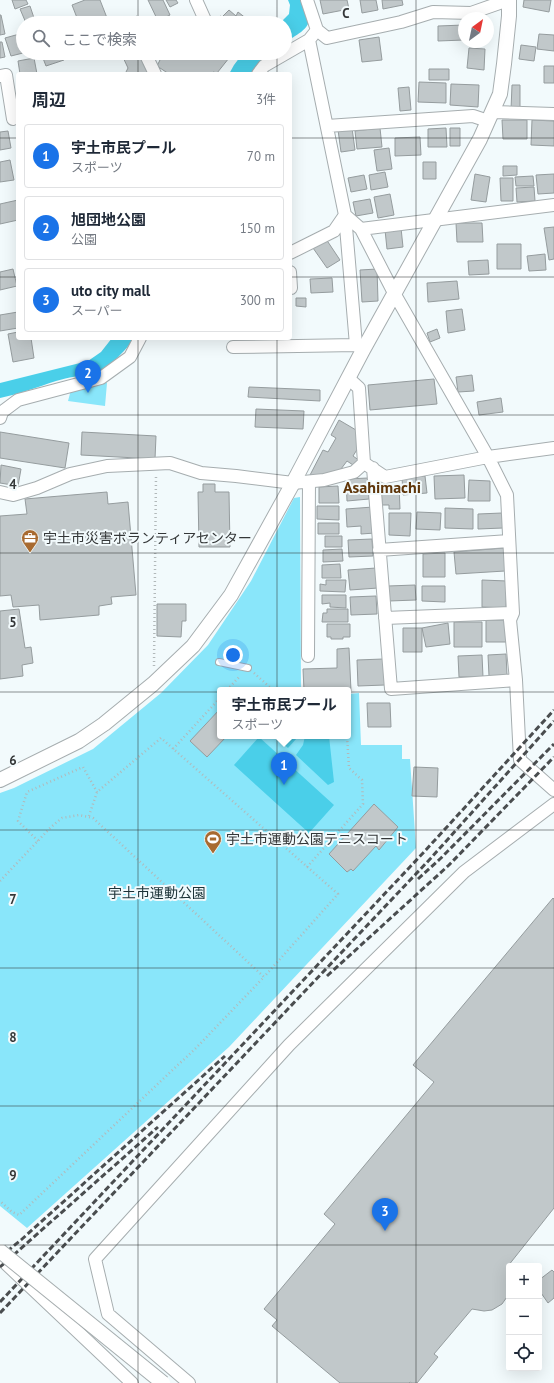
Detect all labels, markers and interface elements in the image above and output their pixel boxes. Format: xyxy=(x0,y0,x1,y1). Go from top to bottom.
text: C xyxy=(342,5,350,22)
north arrow xyxy=(458,12,494,48)
search box xyxy=(16,16,292,60)
icon: search xyxy=(30,27,52,49)
text: ここで検索 xyxy=(62,30,137,49)
text: 周辺 xyxy=(32,89,66,111)
text: 3件 xyxy=(256,91,276,108)
text: 宇土市民プール xyxy=(71,138,176,157)
text: 1 xyxy=(42,148,50,165)
text: 70 m xyxy=(247,148,275,165)
text: スポーツ xyxy=(71,159,123,176)
text: 旭団地公園 xyxy=(71,210,146,229)
text: 2 xyxy=(42,220,50,237)
text: 150 m xyxy=(240,220,275,237)
text: 公園 xyxy=(71,231,97,248)
text: uto city mall xyxy=(71,281,150,300)
text: 3 xyxy=(42,292,50,309)
text: 300 m xyxy=(240,292,275,309)
text: スーパー xyxy=(71,302,123,319)
pin: 2 xyxy=(75,360,101,393)
text: 4 xyxy=(9,476,17,493)
district label: Asahimachi xyxy=(343,477,421,497)
office icon: 宇土市災害ボランティアセンター xyxy=(20,528,40,553)
place label: 宇土市災害ボランティアセンター xyxy=(43,529,252,547)
text: 5 xyxy=(9,614,17,631)
your location xyxy=(223,645,243,665)
popup xyxy=(217,687,351,739)
text: 宇土市民プール xyxy=(231,695,337,714)
text: スポーツ xyxy=(231,716,283,733)
text: 6 xyxy=(9,752,17,769)
pin: 1 xyxy=(271,752,297,785)
sports icon: 宇土市運動公園テニスコート xyxy=(203,829,223,854)
place label: 宇土市運動公園テニスコート xyxy=(226,830,408,848)
park label: 宇土市運動公園 xyxy=(108,884,206,902)
text: 7 xyxy=(9,891,17,908)
text: 8 xyxy=(9,1029,17,1046)
text: 9 xyxy=(9,1167,17,1184)
pin: 3 xyxy=(372,1198,398,1231)
map controls xyxy=(506,1263,542,1371)
button: + xyxy=(506,1263,542,1299)
button: − xyxy=(506,1299,542,1335)
button: locate xyxy=(506,1335,542,1371)

